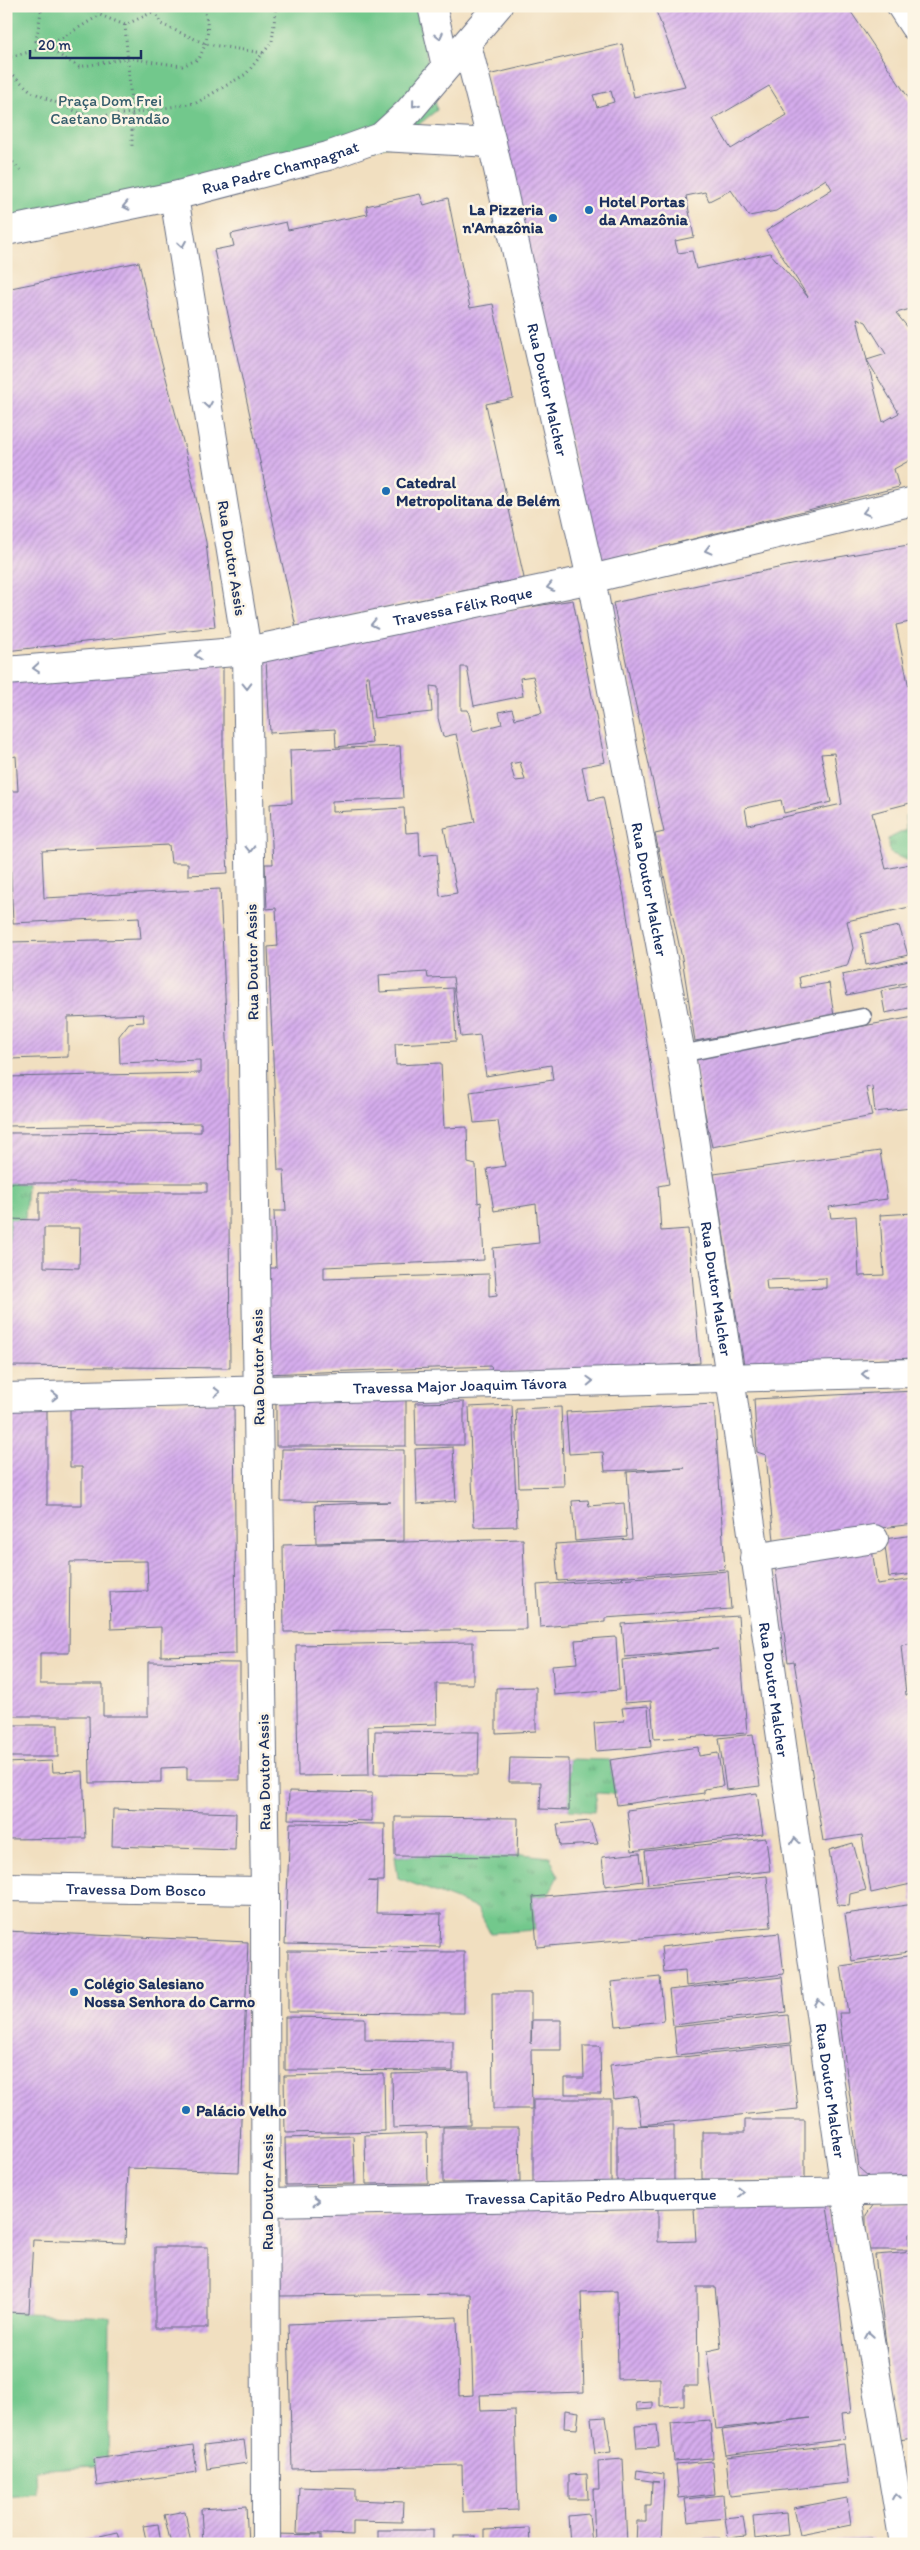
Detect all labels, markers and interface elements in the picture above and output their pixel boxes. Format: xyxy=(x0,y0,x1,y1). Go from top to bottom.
scale bar xyxy=(30,28,141,60)
one-way arrow xyxy=(433,32,444,41)
text: 20 m xyxy=(38,36,72,54)
park label: Praça Dom Frei Caetano Brandão xyxy=(50,91,170,128)
one-way arrow xyxy=(412,98,420,107)
street label: Rua Padre Champagnat xyxy=(200,136,361,198)
place label: Hotel Portas da Amazônia xyxy=(599,192,688,229)
one-way arrow xyxy=(122,200,131,211)
place label: La Pizzeria n'Amazônia xyxy=(461,200,544,237)
marker: Hotel Portas da Amazônia xyxy=(583,204,595,216)
marker: La Pizzeria n'Amazônia xyxy=(547,212,559,224)
one-way arrow xyxy=(176,240,187,248)
street label: Rua Doutor Malcher xyxy=(524,321,572,459)
one-way arrow xyxy=(202,400,212,409)
place label: Catedral Metropolitana de Belém xyxy=(396,473,561,511)
marker: Catedral Metropolitana de Belém xyxy=(380,485,392,497)
street label: Rua Doutor Assis xyxy=(213,499,251,617)
one-way arrow xyxy=(862,506,871,517)
one-way arrow xyxy=(704,544,713,555)
street label: Travessa Félix Roque xyxy=(391,582,534,630)
one-way arrow xyxy=(546,582,555,592)
one-way arrow xyxy=(370,619,379,629)
one-way arrow xyxy=(194,649,202,660)
one-way arrow xyxy=(32,662,40,673)
one-way arrow xyxy=(242,683,253,691)
street label: Rua Doutor Malcher xyxy=(628,821,672,959)
one-way arrow xyxy=(245,846,255,853)
street label: Rua Doutor Assis xyxy=(241,904,263,1020)
street label: Rua Doutor Malcher xyxy=(697,1220,736,1358)
street label: Rua Doutor Assis xyxy=(247,1309,269,1425)
one-way arrow xyxy=(861,1369,868,1379)
street label: Travessa Major Joaquim Távora xyxy=(353,1373,567,1397)
one-way arrow xyxy=(586,1376,594,1386)
one-way arrow xyxy=(214,1387,222,1397)
one-way arrow xyxy=(52,1391,59,1401)
street label: Rua Doutor Malcher xyxy=(755,1621,793,1759)
street label: Rua Doutor Assis xyxy=(253,1714,275,1830)
one-way arrow xyxy=(790,1837,801,1845)
street label: Travessa Dom Bosco xyxy=(66,1878,206,1900)
place label: Colégio Salesiano Nossa Senhora do Carmo xyxy=(84,1974,255,2011)
marker: Colégio Salesiano Nossa Senhora do Carmo xyxy=(68,1986,80,1998)
one-way arrow xyxy=(813,1997,824,2005)
street label: Rua Doutor Malcher xyxy=(812,2022,850,2160)
place label: Palácio Velho xyxy=(196,2101,287,2120)
marker: Palácio Velho xyxy=(180,2104,192,2116)
street label: Rua Doutor Assis xyxy=(258,2134,277,2250)
street label: Travessa Capitão Pedro Albuquerque xyxy=(465,2184,717,2208)
one-way arrow xyxy=(737,2187,745,2198)
one-way arrow xyxy=(312,2196,320,2207)
one-way arrow xyxy=(865,2331,875,2340)
one-way arrow xyxy=(891,2491,901,2500)

